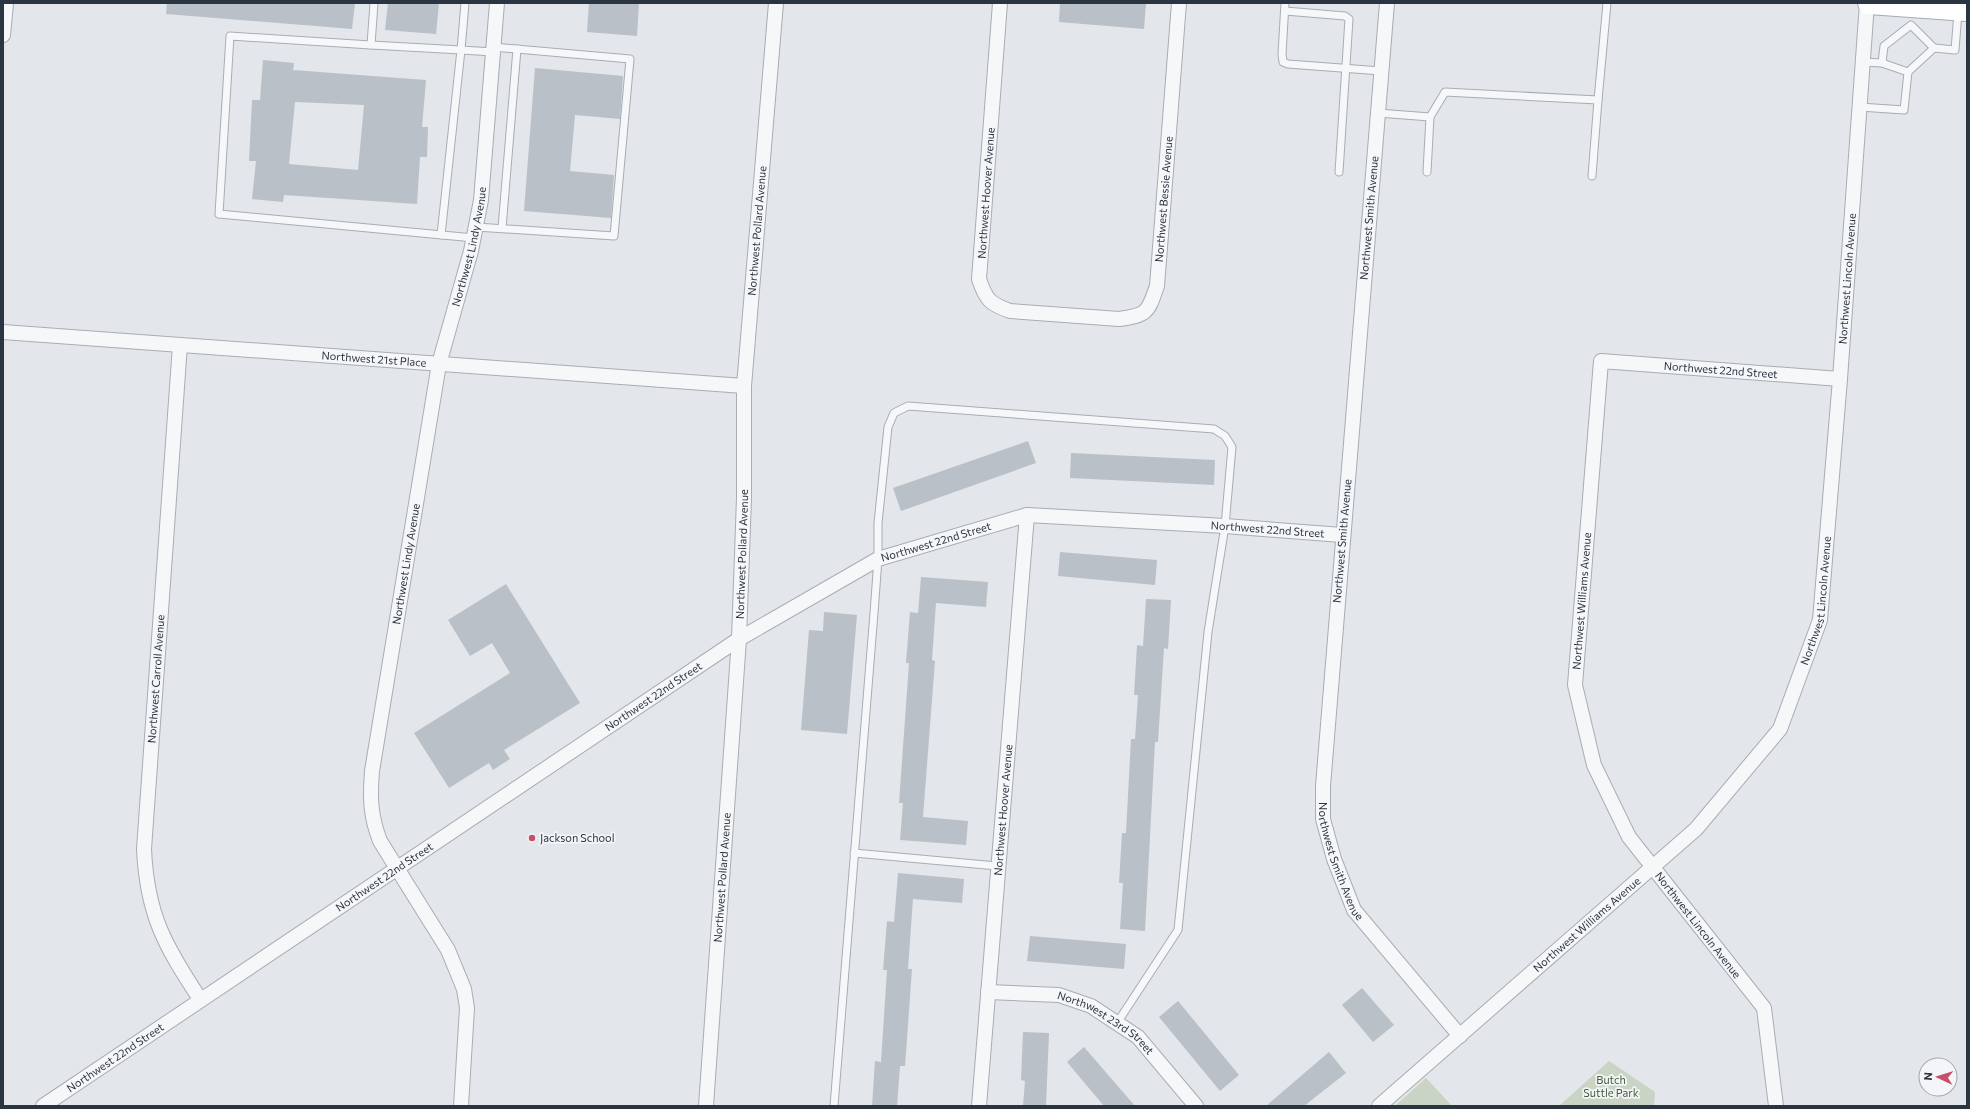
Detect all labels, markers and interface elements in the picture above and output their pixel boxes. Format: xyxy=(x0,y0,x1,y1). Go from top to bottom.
street label: Northwest Hoover Avenue xyxy=(974,127,997,259)
street label: Northwest Bessie Avenue xyxy=(1152,135,1175,263)
street label: Northwest Smith Avenue xyxy=(1357,155,1380,280)
street label: Northwest Pollard Avenue xyxy=(745,165,768,296)
street label: Northwest Lindy Avenue xyxy=(449,186,488,308)
street label: Northwest Lincoln Avenue xyxy=(1836,213,1858,345)
street label: Northwest 21st Place xyxy=(321,348,427,369)
street label: Northwest 22nd Street xyxy=(1663,359,1779,380)
street label: Northwest Smith Avenue xyxy=(1330,478,1353,603)
street label: Northwest Pollard Avenue xyxy=(733,489,750,619)
street label: Northwest Lindy Avenue xyxy=(389,502,422,625)
street label: Northwest 22nd Street xyxy=(1210,518,1326,540)
street label: Northwest 22nd Street xyxy=(879,519,993,564)
street label: Northwest Williams Avenue xyxy=(1569,532,1593,670)
street label: Northwest Lincoln Avenue xyxy=(1797,535,1833,667)
street label: Northwest Carroll Avenue xyxy=(145,614,166,744)
street label: Northwest 22nd Street xyxy=(602,659,704,733)
street label: Northwest Hoover Avenue xyxy=(991,744,1014,876)
street label: Northwest Smith Avenue xyxy=(1317,802,1367,923)
street label: Northwest Pollard Avenue xyxy=(711,812,733,943)
place label: Jackson School xyxy=(540,831,614,845)
marker: Jackson School xyxy=(527,833,537,843)
street label: Northwest 22nd Street xyxy=(333,839,435,914)
street label: Northwest Lincoln Avenue xyxy=(1653,869,1744,981)
street label: Northwest Williams Avenue xyxy=(1530,874,1643,974)
street label: Northwest 23rd Street xyxy=(1056,988,1157,1057)
street label: Northwest 22nd Street xyxy=(64,1020,166,1094)
north arrow xyxy=(1918,1057,1958,1097)
text: N xyxy=(1921,1072,1934,1081)
park label: Butch Suttle Park xyxy=(1583,1073,1639,1099)

